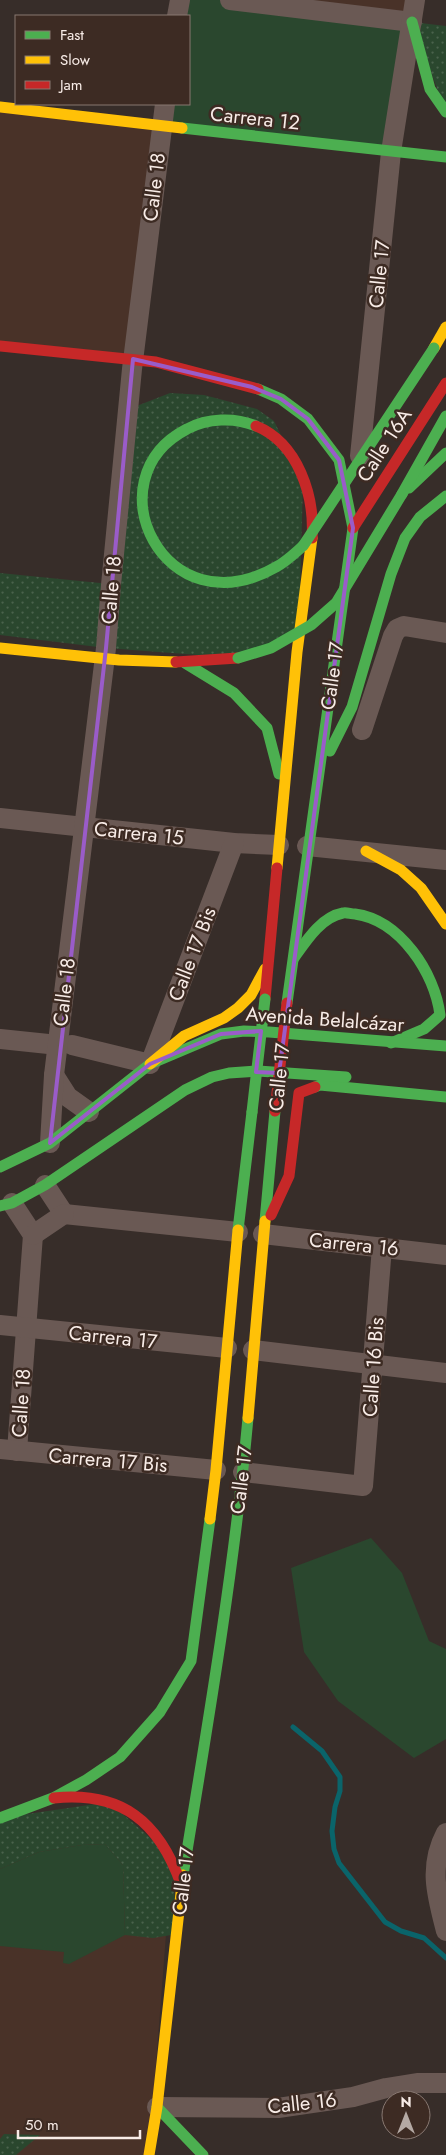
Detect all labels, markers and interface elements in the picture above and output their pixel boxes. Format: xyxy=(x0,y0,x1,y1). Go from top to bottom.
legend xyxy=(15,15,190,105)
text: Fast xyxy=(60,24,84,46)
text: Slow xyxy=(60,49,91,71)
text: Jam xyxy=(58,74,83,96)
street label: Carrera 12 xyxy=(209,99,301,138)
street label: Calle 18 xyxy=(136,151,173,223)
street label: Calle 17 xyxy=(362,238,398,310)
street label: Calle 16A xyxy=(350,402,419,488)
street label: Calle 18 xyxy=(94,555,129,626)
street label: Calle 17 xyxy=(313,640,352,712)
street label: Carrera 15 xyxy=(93,814,185,853)
street label: Calle 17 Bis xyxy=(161,903,224,1005)
street label: Calle 18 xyxy=(46,956,83,1028)
street label: Avenida Belalcázar xyxy=(245,999,405,1040)
street label: Calle 17 xyxy=(262,1041,298,1113)
street label: Carrera 16 xyxy=(308,1225,400,1264)
street label: Calle 16 Bis xyxy=(356,1316,391,1418)
street label: Carrera 17 xyxy=(67,1318,159,1357)
street label: Calle 18 xyxy=(5,1368,38,1438)
street label: Carrera 17 Bis xyxy=(47,1441,169,1480)
street label: Calle 17 xyxy=(223,1444,260,1516)
street label: Calle 17 xyxy=(165,1845,202,1917)
street label: Calle 16 xyxy=(266,2085,338,2122)
north arrow xyxy=(381,2090,431,2140)
text: N xyxy=(400,2092,412,2112)
scale bar xyxy=(18,2108,140,2140)
text: 50 m xyxy=(25,2114,59,2136)

